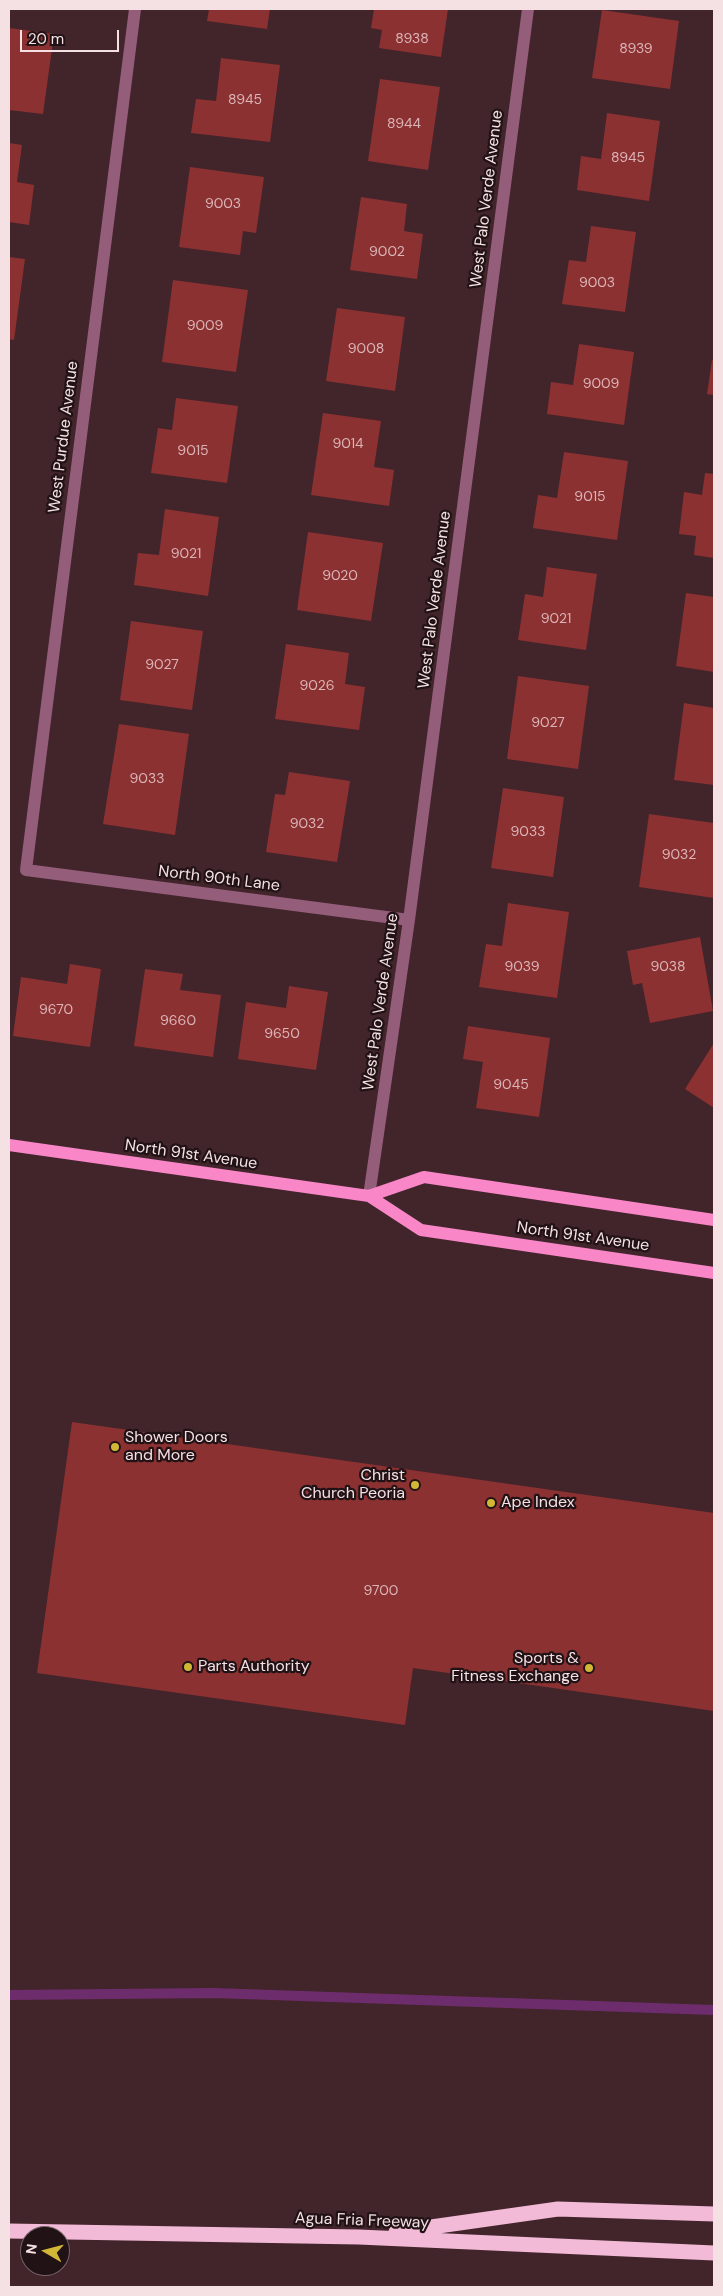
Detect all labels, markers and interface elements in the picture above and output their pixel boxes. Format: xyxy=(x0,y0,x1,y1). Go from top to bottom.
scale bar xyxy=(22,20,121,52)
text: 20 m xyxy=(28,29,64,49)
house number: 8938 xyxy=(395,31,429,47)
house number: 8939 xyxy=(619,41,653,57)
house number: 8945 xyxy=(228,92,262,108)
street label: West Palo Verde Avenue xyxy=(467,109,507,289)
house number: 8944 xyxy=(387,116,421,132)
house number: 8945 xyxy=(611,150,645,166)
house number: 9003 xyxy=(205,196,241,212)
house number: 9002 xyxy=(369,244,405,260)
house number: 9003 xyxy=(579,275,615,291)
house number: 9009 xyxy=(187,318,223,334)
house number: 9008 xyxy=(348,341,384,357)
street label: West Purdue Avenue xyxy=(45,360,83,514)
house number: 9009 xyxy=(583,376,619,392)
house number: 9014 xyxy=(332,436,364,452)
house number: 9015 xyxy=(177,443,209,459)
house number: 9015 xyxy=(574,489,606,505)
street label: West Palo Verde Avenue xyxy=(415,510,455,690)
house number: 9021 xyxy=(171,546,201,562)
house number: 9020 xyxy=(322,568,358,584)
house number: 9021 xyxy=(541,611,571,627)
house number: 9027 xyxy=(145,657,179,673)
house number: 9026 xyxy=(299,678,335,694)
house number: 9027 xyxy=(531,715,565,731)
house number: 9033 xyxy=(130,771,164,787)
house number: 9032 xyxy=(290,816,324,832)
house number: 9033 xyxy=(511,824,545,840)
house number: 9032 xyxy=(662,847,696,863)
street label: North 90th Lane xyxy=(157,862,281,896)
street label: West Palo Verde Avenue xyxy=(359,912,403,1092)
house number: 9039 xyxy=(504,959,540,975)
house number: 9038 xyxy=(650,959,686,975)
house number: 9670 xyxy=(39,1002,73,1018)
house number: 9660 xyxy=(160,1013,196,1029)
house number: 9650 xyxy=(264,1026,300,1042)
house number: 9045 xyxy=(493,1077,529,1093)
street label: North 91st Avenue xyxy=(124,1136,258,1174)
street label: North 91st Avenue xyxy=(516,1218,650,1256)
place label: Shower Doors and More xyxy=(125,1428,228,1466)
marker: Shower Doors and More xyxy=(109,1441,121,1453)
place label: Christ Church Peoria xyxy=(301,1466,405,1504)
marker: Christ Church Peoria xyxy=(409,1479,421,1491)
place label: Ape Index xyxy=(501,1493,575,1513)
marker: Ape Index xyxy=(485,1497,497,1509)
house number: 9700 xyxy=(364,1583,398,1599)
place label: Sports & Fitness Exchange xyxy=(451,1649,579,1687)
place label: Parts Authority xyxy=(198,1657,310,1677)
marker: Parts Authority xyxy=(182,1661,194,1673)
marker: Sports & Fitness Exchange xyxy=(583,1662,595,1674)
street label: Agua Fria Freeway xyxy=(295,2209,429,2233)
north arrow xyxy=(20,2226,70,2276)
text: N xyxy=(22,2243,41,2255)

